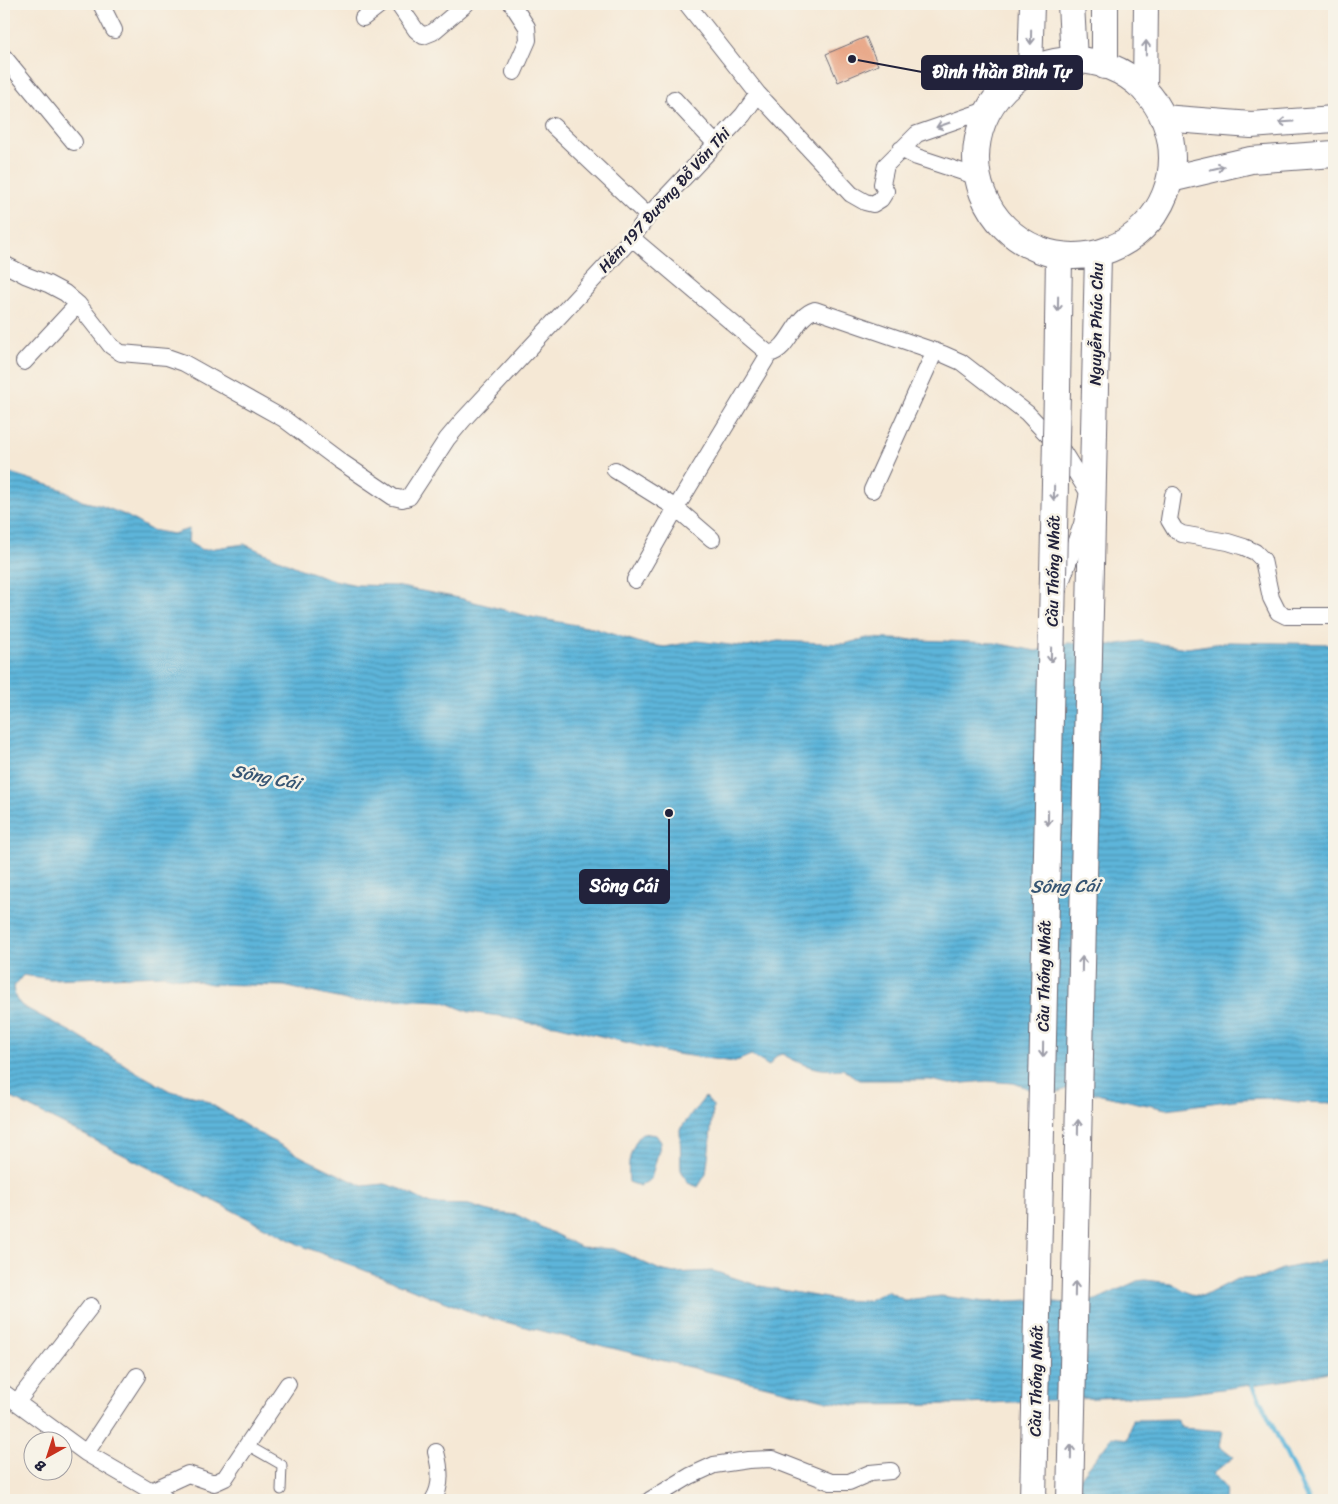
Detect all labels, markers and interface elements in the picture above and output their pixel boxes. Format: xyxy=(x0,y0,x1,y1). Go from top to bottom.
one-way arrow xyxy=(1026,28,1036,45)
one-way arrow xyxy=(1141,40,1151,56)
callout: Đình thần Bình Tự xyxy=(922,56,1082,89)
text: Đình thần Bình Tự xyxy=(932,56,1073,88)
one-way arrow xyxy=(1278,118,1294,127)
street label: Hẻm 197 Đường Đỗ Văn Thi xyxy=(590,120,738,280)
one-way arrow xyxy=(935,121,951,130)
one-way arrow xyxy=(1209,163,1225,172)
street label: Nguyễn Phúc Chu xyxy=(1080,262,1112,386)
one-way arrow xyxy=(1053,296,1063,312)
one-way arrow xyxy=(1050,484,1059,500)
street label: Cầu Thống Nhất xyxy=(1038,515,1068,627)
one-way arrow xyxy=(1046,646,1056,663)
water label: Sông Cái xyxy=(229,755,307,800)
one-way arrow xyxy=(1043,809,1052,825)
water label: Sông Cái xyxy=(1030,869,1104,903)
callout: Sông Cái xyxy=(580,870,669,903)
text: Sông Cái xyxy=(588,870,660,902)
street label: Cầu Thống Nhất xyxy=(1029,920,1059,1032)
one-way arrow xyxy=(1077,956,1086,972)
one-way arrow xyxy=(1038,1042,1048,1058)
one-way arrow xyxy=(1073,1119,1083,1135)
one-way arrow xyxy=(1070,1281,1079,1297)
street label: Cầu Thống Nhất xyxy=(1021,1325,1051,1437)
north arrow xyxy=(22,1432,72,1482)
one-way arrow xyxy=(1066,1444,1076,1460)
text: B xyxy=(29,1453,51,1478)

